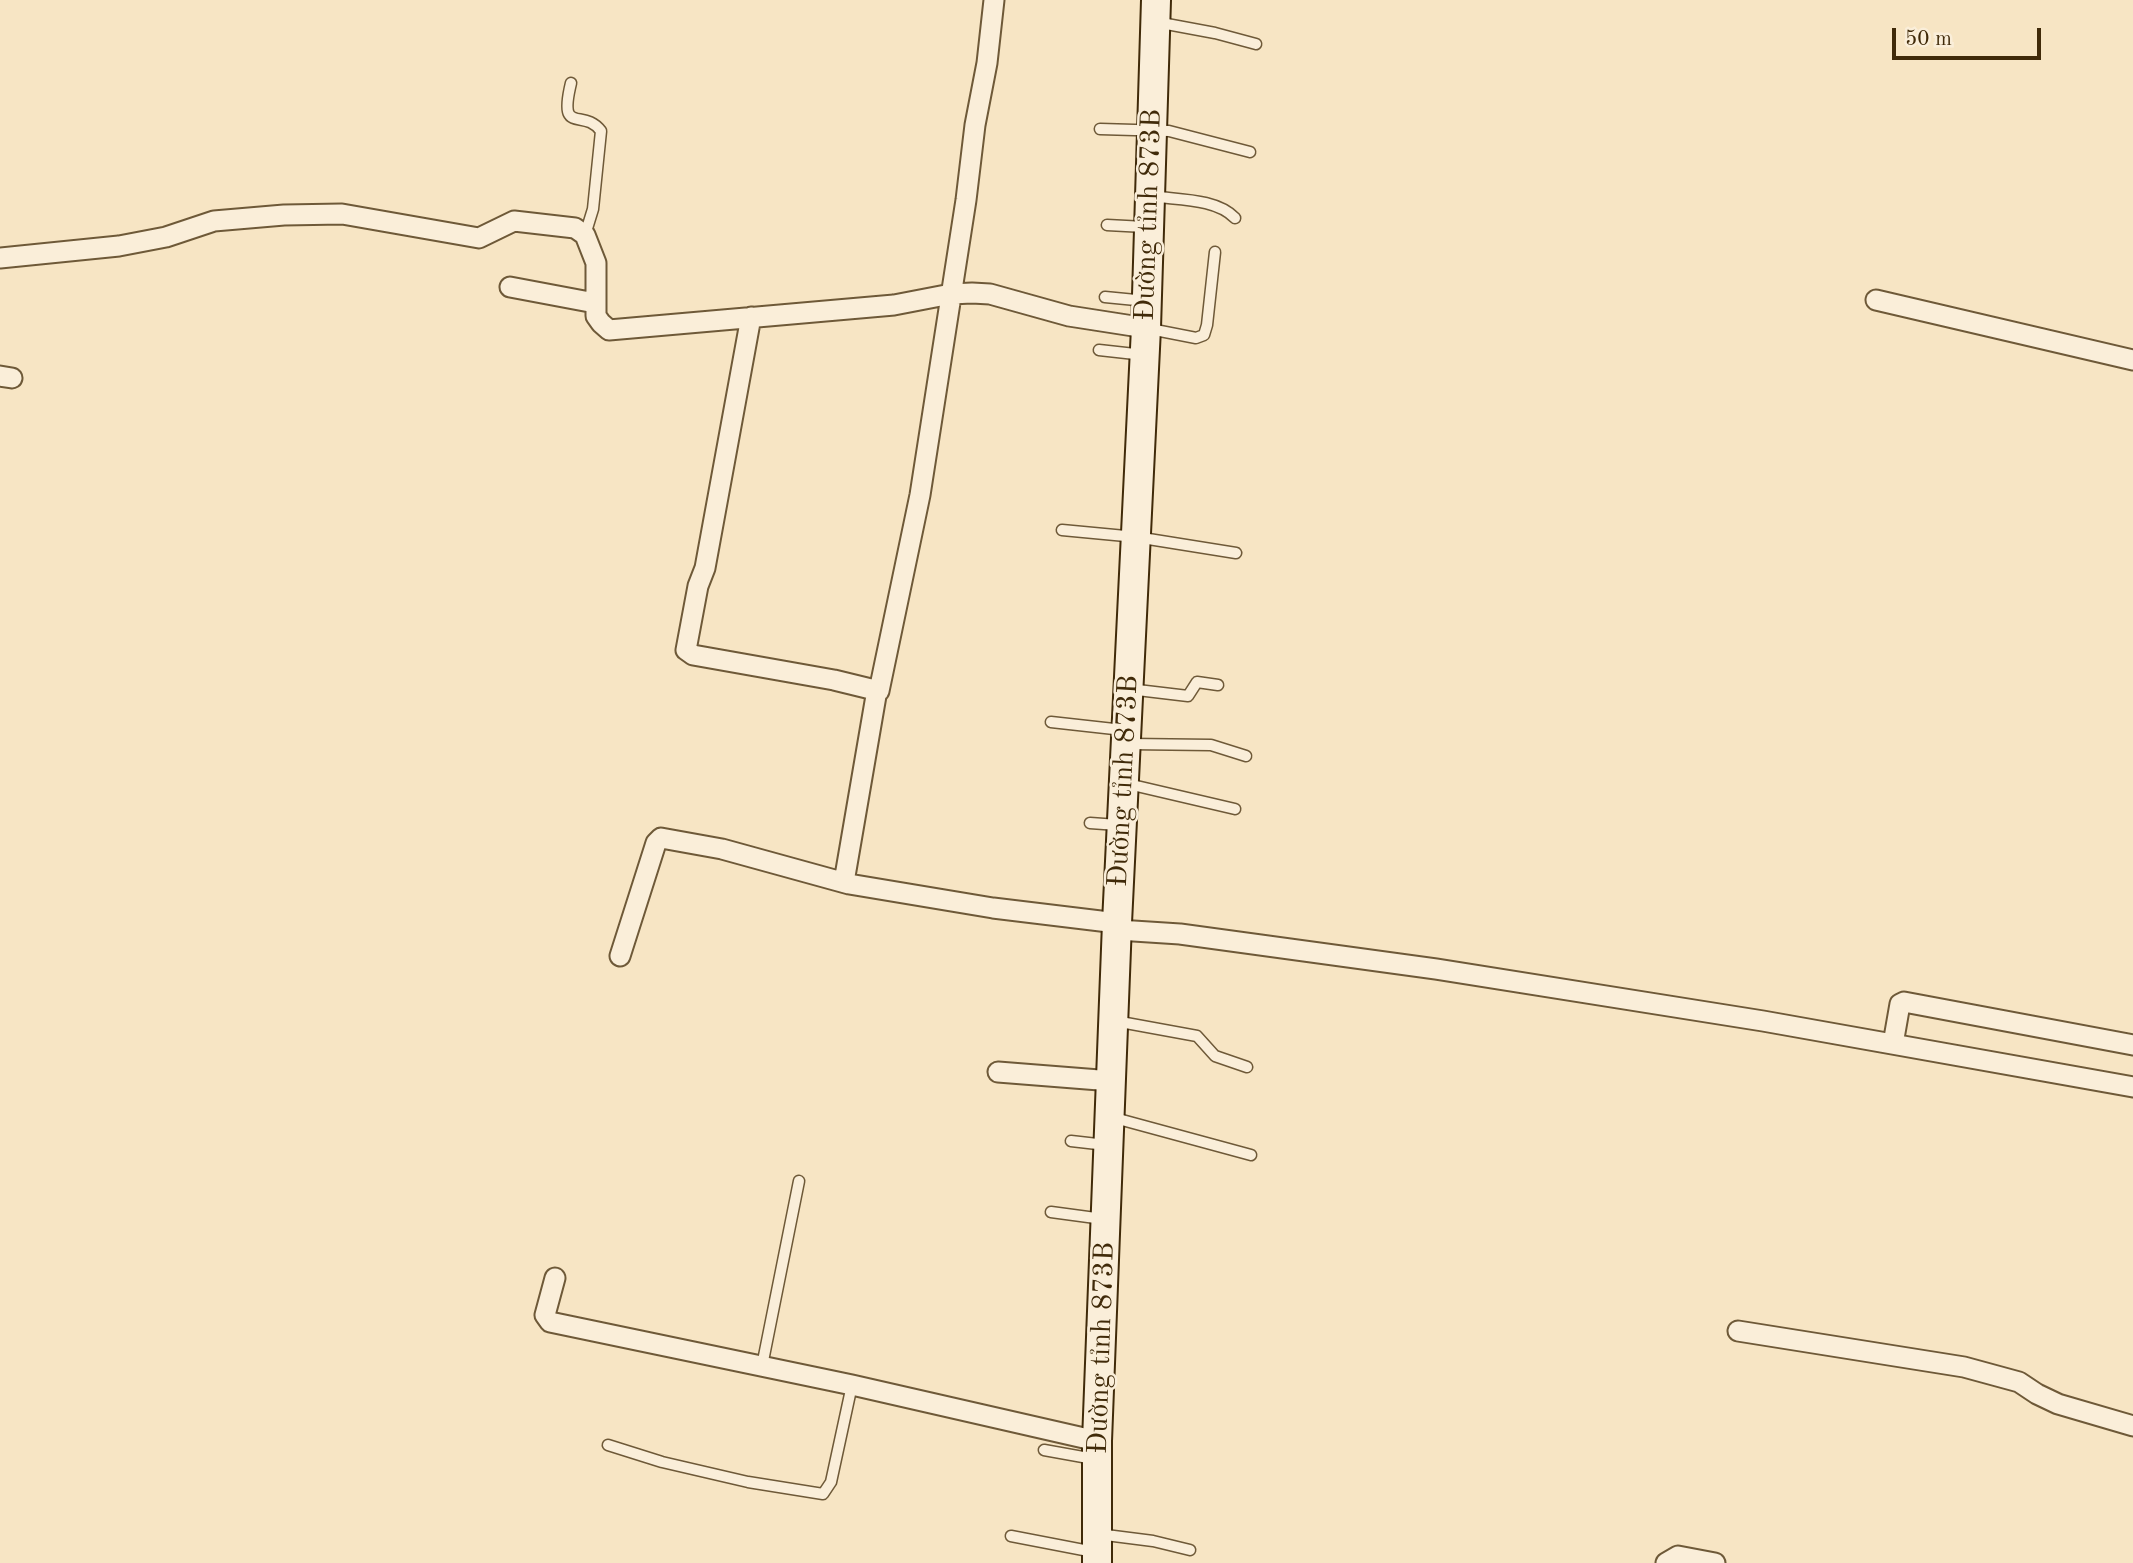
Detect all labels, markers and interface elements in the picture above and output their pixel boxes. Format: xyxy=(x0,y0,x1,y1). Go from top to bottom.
scale bar xyxy=(1895,14,2044,58)
text: 50 m xyxy=(1905,29,1952,50)
street label: Đường tỉnh 873B xyxy=(1129,108,1169,322)
street label: Đường tỉnh 873B xyxy=(1102,674,1146,888)
street label: Đường tỉnh 873B xyxy=(1082,1241,1122,1455)

